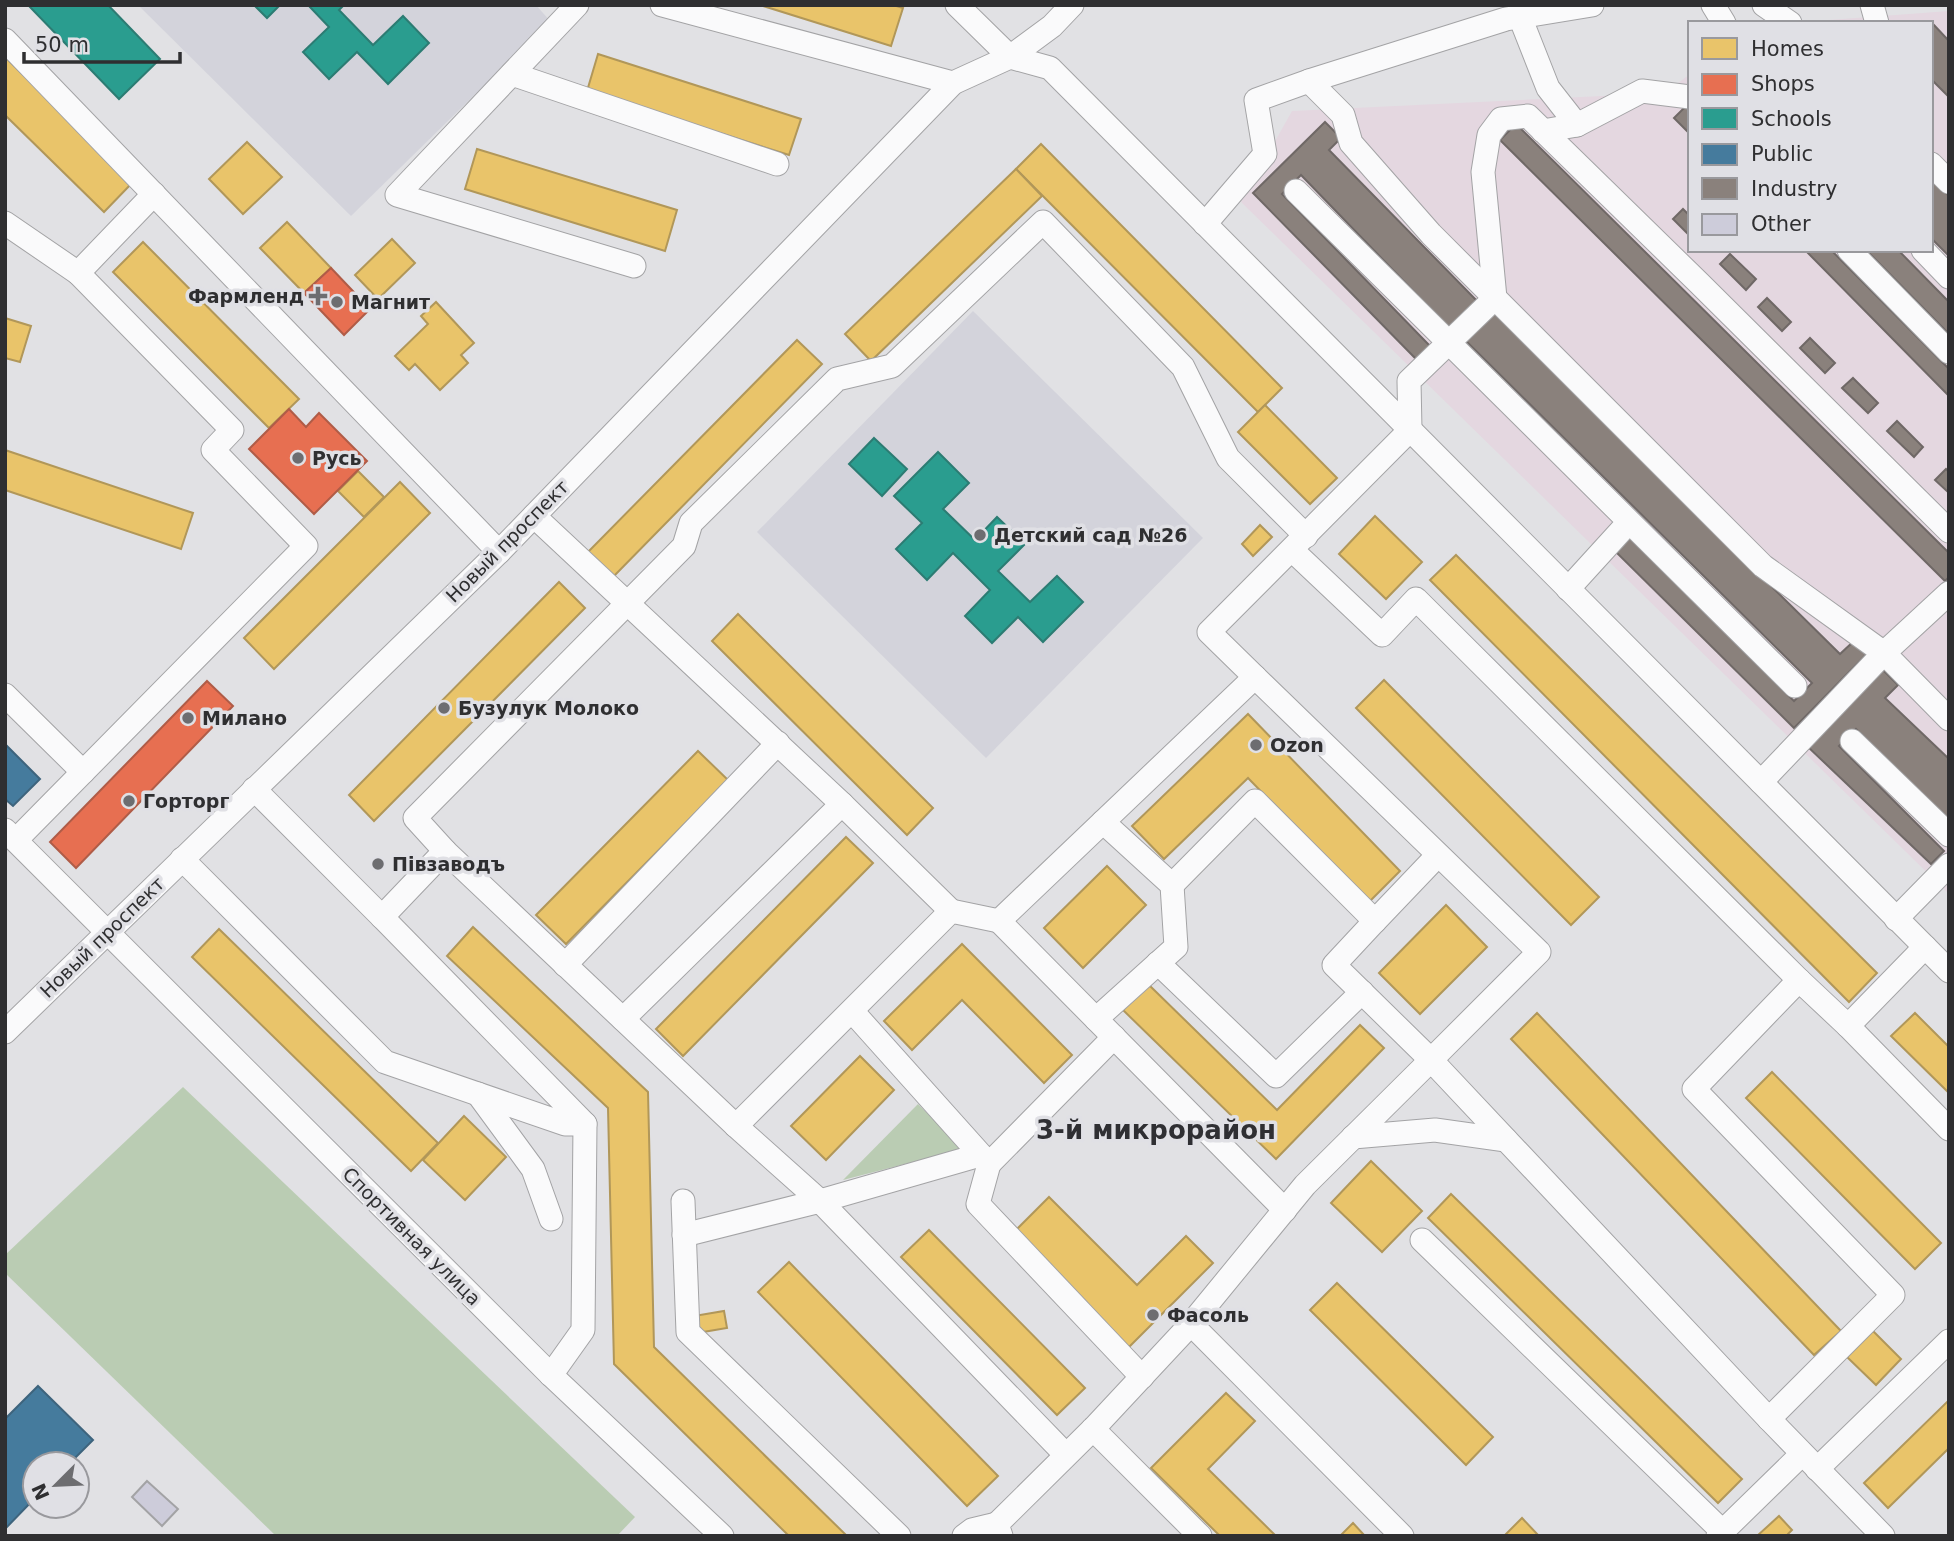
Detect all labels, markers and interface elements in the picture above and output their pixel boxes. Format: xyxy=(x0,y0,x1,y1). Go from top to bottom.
scale bar xyxy=(24,21,180,65)
legend xyxy=(1688,21,1933,252)
text: 50 m xyxy=(35,33,89,57)
text: Homes xyxy=(1751,37,1824,61)
text: Shops xyxy=(1751,72,1815,96)
text: Schools xyxy=(1751,107,1832,131)
text: Public xyxy=(1751,142,1813,166)
text: Industry xyxy=(1751,177,1837,201)
text: Other xyxy=(1751,212,1811,236)
place label: Фармленд xyxy=(188,285,304,307)
marker: Фармленд xyxy=(310,288,326,304)
place label: Магнит xyxy=(351,291,430,313)
marker: Магнит xyxy=(329,294,345,310)
place label: Русь xyxy=(312,447,362,469)
marker: Русь xyxy=(290,450,306,466)
street label: Новый проспект xyxy=(441,475,573,607)
place label: Детский сад №26 xyxy=(994,524,1188,546)
marker: Детский сад №26 xyxy=(972,527,988,543)
place label: Бузулук Молоко xyxy=(458,697,639,719)
marker: Бузулук Молоко xyxy=(436,700,452,716)
place label: Милано xyxy=(202,707,287,729)
marker: Милано xyxy=(180,710,196,726)
place label: Ozon xyxy=(1270,734,1324,756)
marker: Ozon xyxy=(1248,737,1264,753)
place label: Горторг xyxy=(143,790,229,812)
marker: Горторг xyxy=(121,793,137,809)
place label: Півзаводъ xyxy=(392,853,505,875)
marker: Півзаводъ xyxy=(370,856,386,872)
street label: Новый проспект xyxy=(35,872,169,1002)
district label: 3-й микрорайон xyxy=(1036,1115,1276,1145)
street label: Спортивная улица xyxy=(339,1163,485,1309)
place label: Фасоль xyxy=(1167,1304,1249,1326)
marker: Фасоль xyxy=(1145,1307,1161,1323)
north arrow xyxy=(21,1450,91,1520)
text: N xyxy=(27,1480,54,1504)

